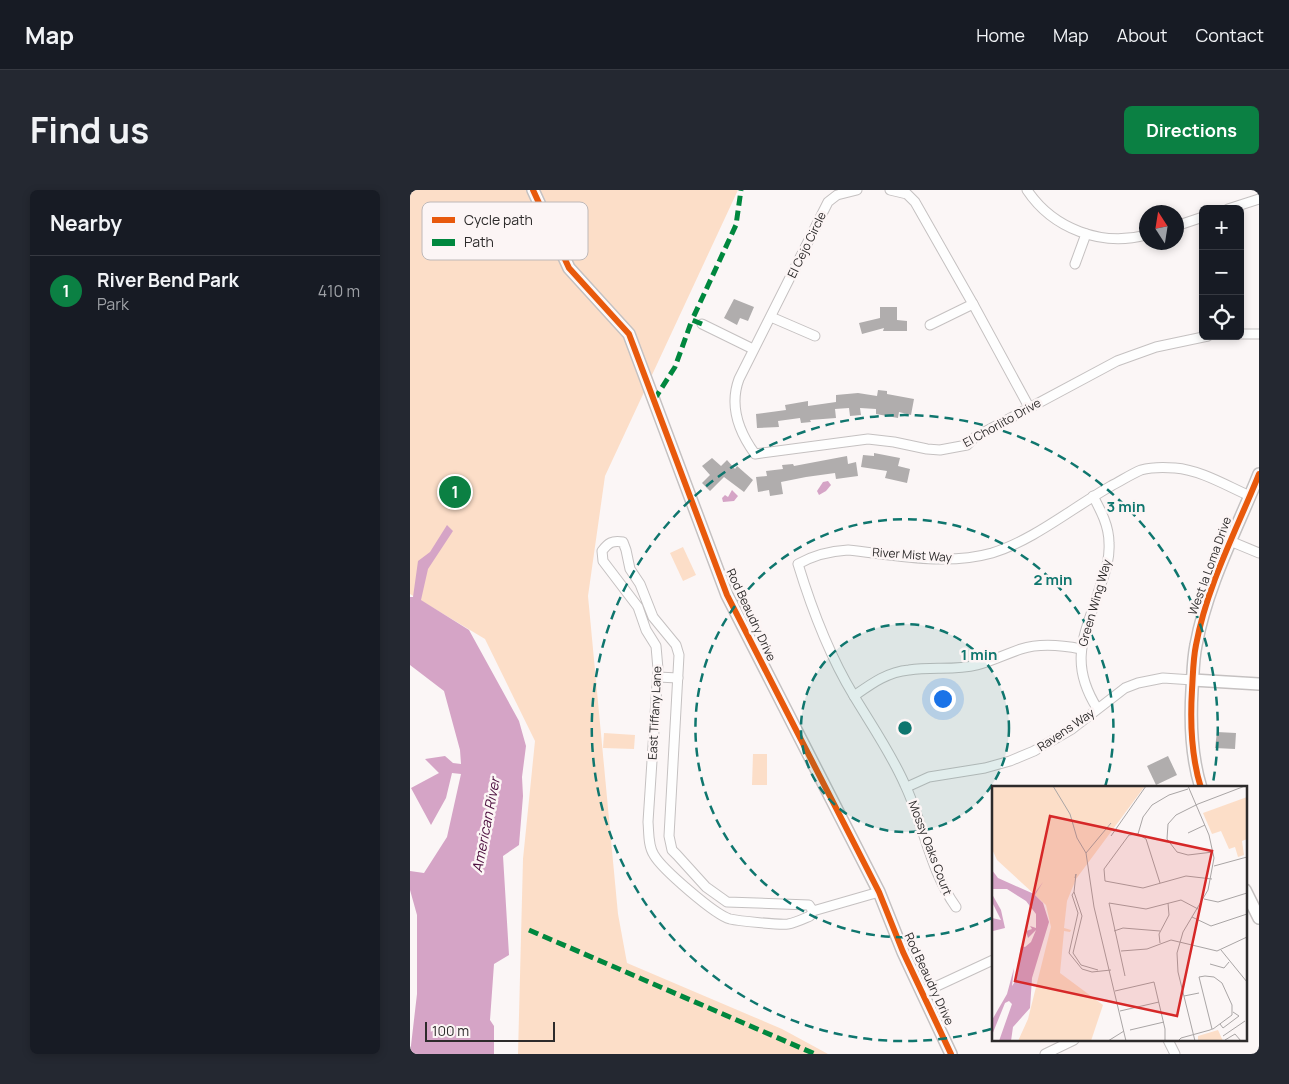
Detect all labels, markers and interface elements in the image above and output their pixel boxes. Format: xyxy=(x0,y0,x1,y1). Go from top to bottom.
text: Map xyxy=(25,18,74,51)
text: Home xyxy=(976,23,1025,47)
text: Map xyxy=(1053,23,1089,47)
text: About xyxy=(1117,23,1167,47)
text: Contact xyxy=(1195,23,1264,47)
text: Find us xyxy=(30,106,149,154)
button: Directions xyxy=(1124,106,1259,154)
legend xyxy=(422,202,588,260)
north arrow xyxy=(1139,205,1184,250)
map controls xyxy=(1199,205,1244,340)
button: + xyxy=(1199,205,1244,250)
text: Nearby xyxy=(50,209,122,237)
street label: El Cejo Circle xyxy=(783,209,830,281)
text: Cycle path xyxy=(464,210,533,229)
text: Path xyxy=(464,232,494,251)
button: − xyxy=(1199,250,1244,295)
text: River Bend Park xyxy=(97,267,239,293)
text: 1 xyxy=(62,280,70,302)
text: 410 m xyxy=(318,280,360,302)
text: Park xyxy=(97,293,129,315)
button: locate xyxy=(1199,295,1244,340)
street label: El Chorlito Drive xyxy=(960,394,1044,451)
pin: 1 xyxy=(439,473,471,511)
text: 3 min xyxy=(1107,496,1145,517)
street label: West la Loma Drive xyxy=(1184,514,1235,617)
street label: River Mist Way xyxy=(872,543,953,566)
street label: Green Wing Way xyxy=(1074,557,1115,648)
street label: Rod Beaudry Drive xyxy=(723,566,780,664)
text: 2 min xyxy=(1033,569,1073,590)
text: 1 min xyxy=(961,644,997,665)
street label: East Tiffany Lane xyxy=(644,666,665,760)
your location xyxy=(930,686,956,712)
street label: Ravens Way xyxy=(1034,704,1098,755)
centre of rings xyxy=(896,719,914,737)
water label: American River xyxy=(467,774,504,874)
inset map xyxy=(992,786,1246,1042)
street label: Mossy Oaks Court xyxy=(905,798,956,898)
street label: Rod Beaudry Drive xyxy=(901,930,958,1028)
scale bar xyxy=(425,1019,555,1042)
text: 100 m xyxy=(432,1021,469,1040)

